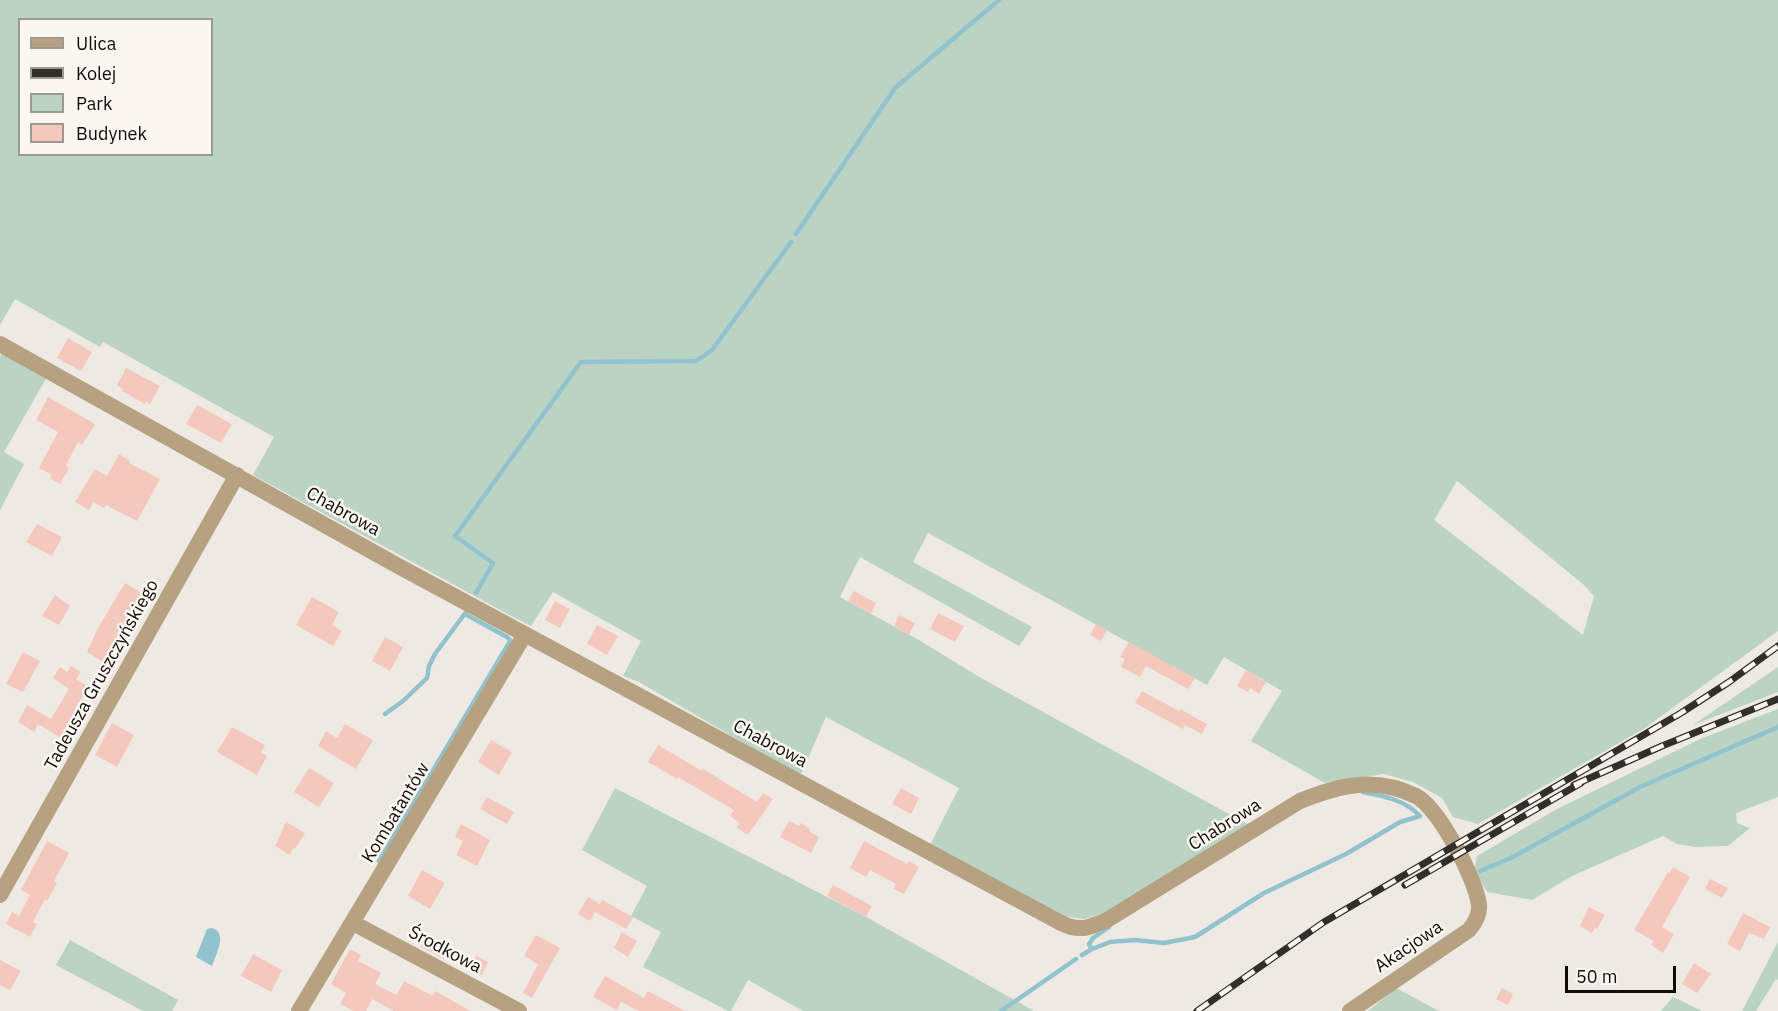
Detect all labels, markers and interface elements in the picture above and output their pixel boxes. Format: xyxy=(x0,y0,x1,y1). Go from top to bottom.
legend xyxy=(18,18,213,156)
text: Ulica xyxy=(76,32,116,55)
text: Kolej xyxy=(76,62,116,85)
text: Park xyxy=(76,92,112,115)
text: Budynek xyxy=(76,122,147,145)
street label: Chabrowa xyxy=(302,483,384,541)
street label: Tadeusza Gruszczyńskiego xyxy=(40,576,164,774)
street label: Chabrowa xyxy=(729,715,811,773)
street label: Kombatantów xyxy=(358,759,434,867)
street label: Chabrowa xyxy=(1185,794,1265,856)
street label: Akacjowa xyxy=(1371,916,1447,978)
street label: Środkowa xyxy=(405,922,485,978)
scale bar xyxy=(1568,954,1679,992)
text: 50 m xyxy=(1576,965,1618,988)

